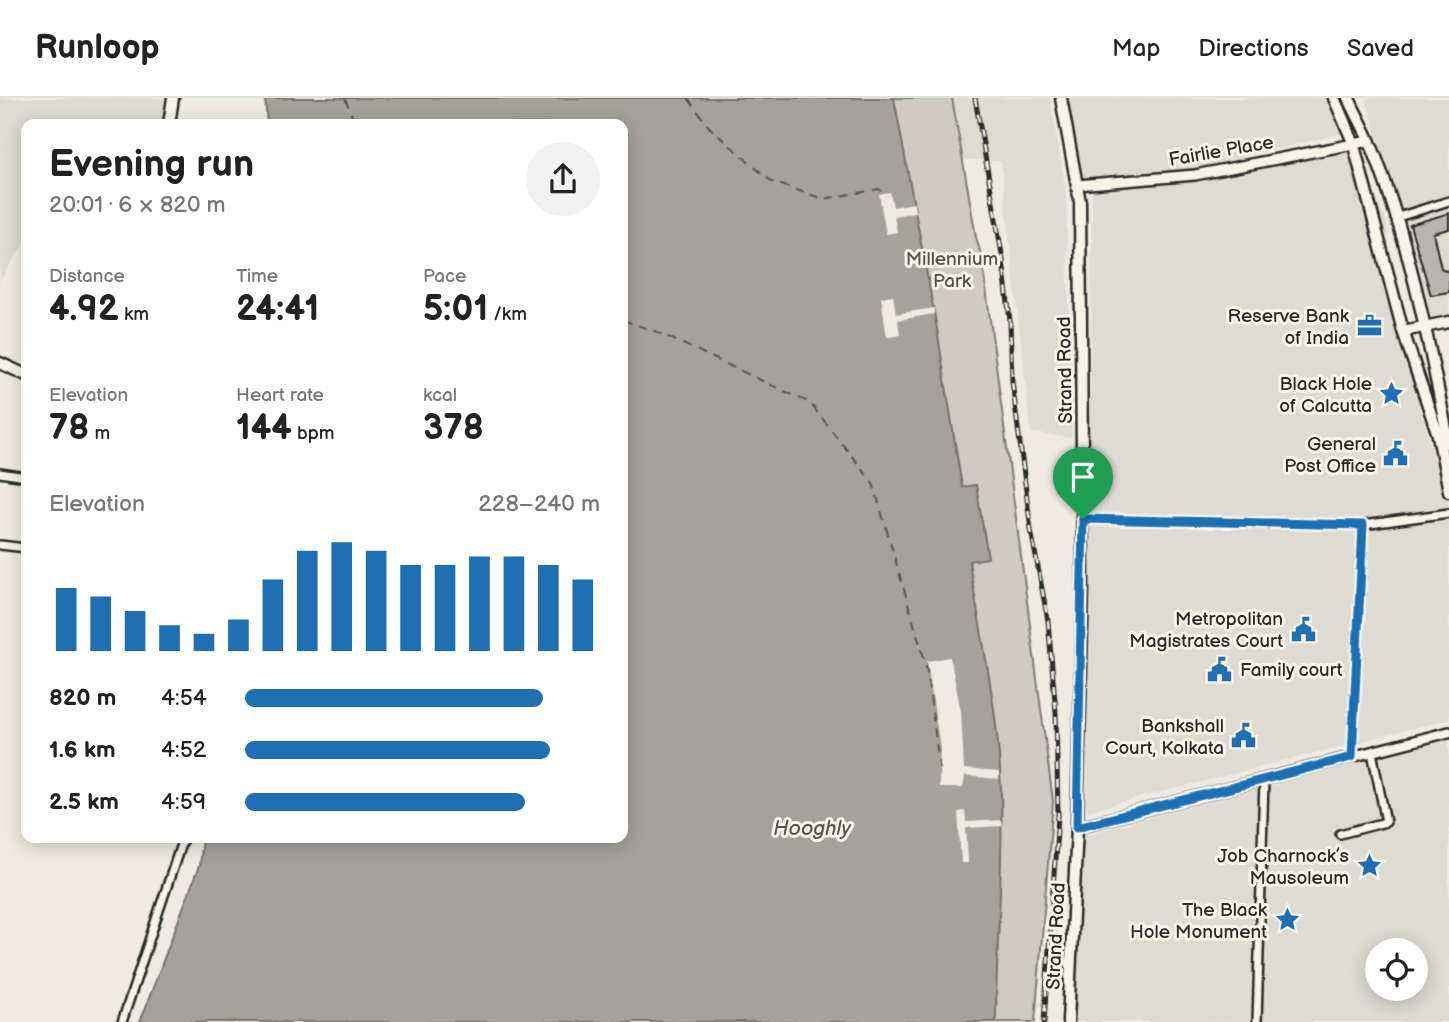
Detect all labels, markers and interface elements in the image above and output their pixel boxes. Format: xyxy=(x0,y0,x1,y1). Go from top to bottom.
text: Runloop xyxy=(35,28,159,68)
text: Map xyxy=(1112,34,1160,63)
text: Directions xyxy=(1198,34,1309,63)
text: Saved xyxy=(1347,34,1414,63)
street label: Fairlie Place xyxy=(1167,131,1275,172)
text: Evening run xyxy=(49,142,254,187)
button: share xyxy=(526,142,600,216)
text: 20:01 · 6 × 820 m xyxy=(49,191,226,219)
park label: Millennium Park xyxy=(906,248,998,293)
text: Distance xyxy=(49,265,125,288)
text: Time xyxy=(236,265,278,288)
text: Pace xyxy=(423,265,466,288)
text: 4.92 xyxy=(49,288,119,331)
text: 24:41 xyxy=(236,288,319,331)
text: 5:01 xyxy=(423,288,488,331)
text: km xyxy=(119,303,149,326)
text: /km xyxy=(488,303,527,326)
place label: Reserve Bank of India xyxy=(1228,305,1350,350)
office icon: Reserve Bank of India xyxy=(1355,312,1383,340)
street label: Strand Road xyxy=(1053,316,1078,424)
place label: Black Hole of Calcutta xyxy=(1279,373,1372,418)
place icon: Black Hole of Calcutta xyxy=(1378,380,1406,408)
text: Elevation xyxy=(49,384,128,407)
text: Heart rate xyxy=(236,384,324,407)
text: kcal xyxy=(423,384,457,407)
text: 78 xyxy=(49,407,89,450)
text: 144 xyxy=(236,407,292,450)
text: 378 xyxy=(423,407,484,450)
text: m xyxy=(89,422,110,445)
text: bpm xyxy=(292,422,335,445)
place label: General Post Office xyxy=(1284,433,1376,478)
public building icon: General Post Office xyxy=(1382,440,1410,468)
pin xyxy=(1053,447,1113,519)
icon: arrive xyxy=(1064,458,1102,496)
text: Elevation xyxy=(49,490,145,518)
text: 228–240 m xyxy=(478,490,600,518)
place label: Metropolitan Magistrates Court xyxy=(1129,608,1283,653)
public building icon: Metropolitan Magistrates Court xyxy=(1289,615,1317,643)
public building icon: Family court xyxy=(1206,655,1234,683)
place label: Family court xyxy=(1240,659,1343,682)
text: 820 m xyxy=(49,684,116,712)
text: 4:54 xyxy=(161,684,207,712)
place label: Bankshall Court, Kolkata xyxy=(1105,715,1224,760)
public building icon: Bankshall Court, Kolkata xyxy=(1230,722,1258,750)
text: 1.6 km xyxy=(49,736,116,764)
text: 4:52 xyxy=(161,736,206,764)
text: 2.5 km xyxy=(49,788,119,816)
text: 4:59 xyxy=(161,788,206,816)
water label: Hooghly xyxy=(773,816,851,841)
place label: Job Charnock’s Mausoleum xyxy=(1217,845,1349,890)
place icon: Job Charnock’s Mausoleum xyxy=(1355,852,1383,880)
street label: Strand Road xyxy=(1042,882,1071,990)
place label: The Black Hole Monument xyxy=(1130,899,1268,944)
place icon: The Black Hole Monument xyxy=(1273,906,1301,934)
map controls xyxy=(1365,938,1428,1001)
button: locate xyxy=(1365,938,1428,1001)

